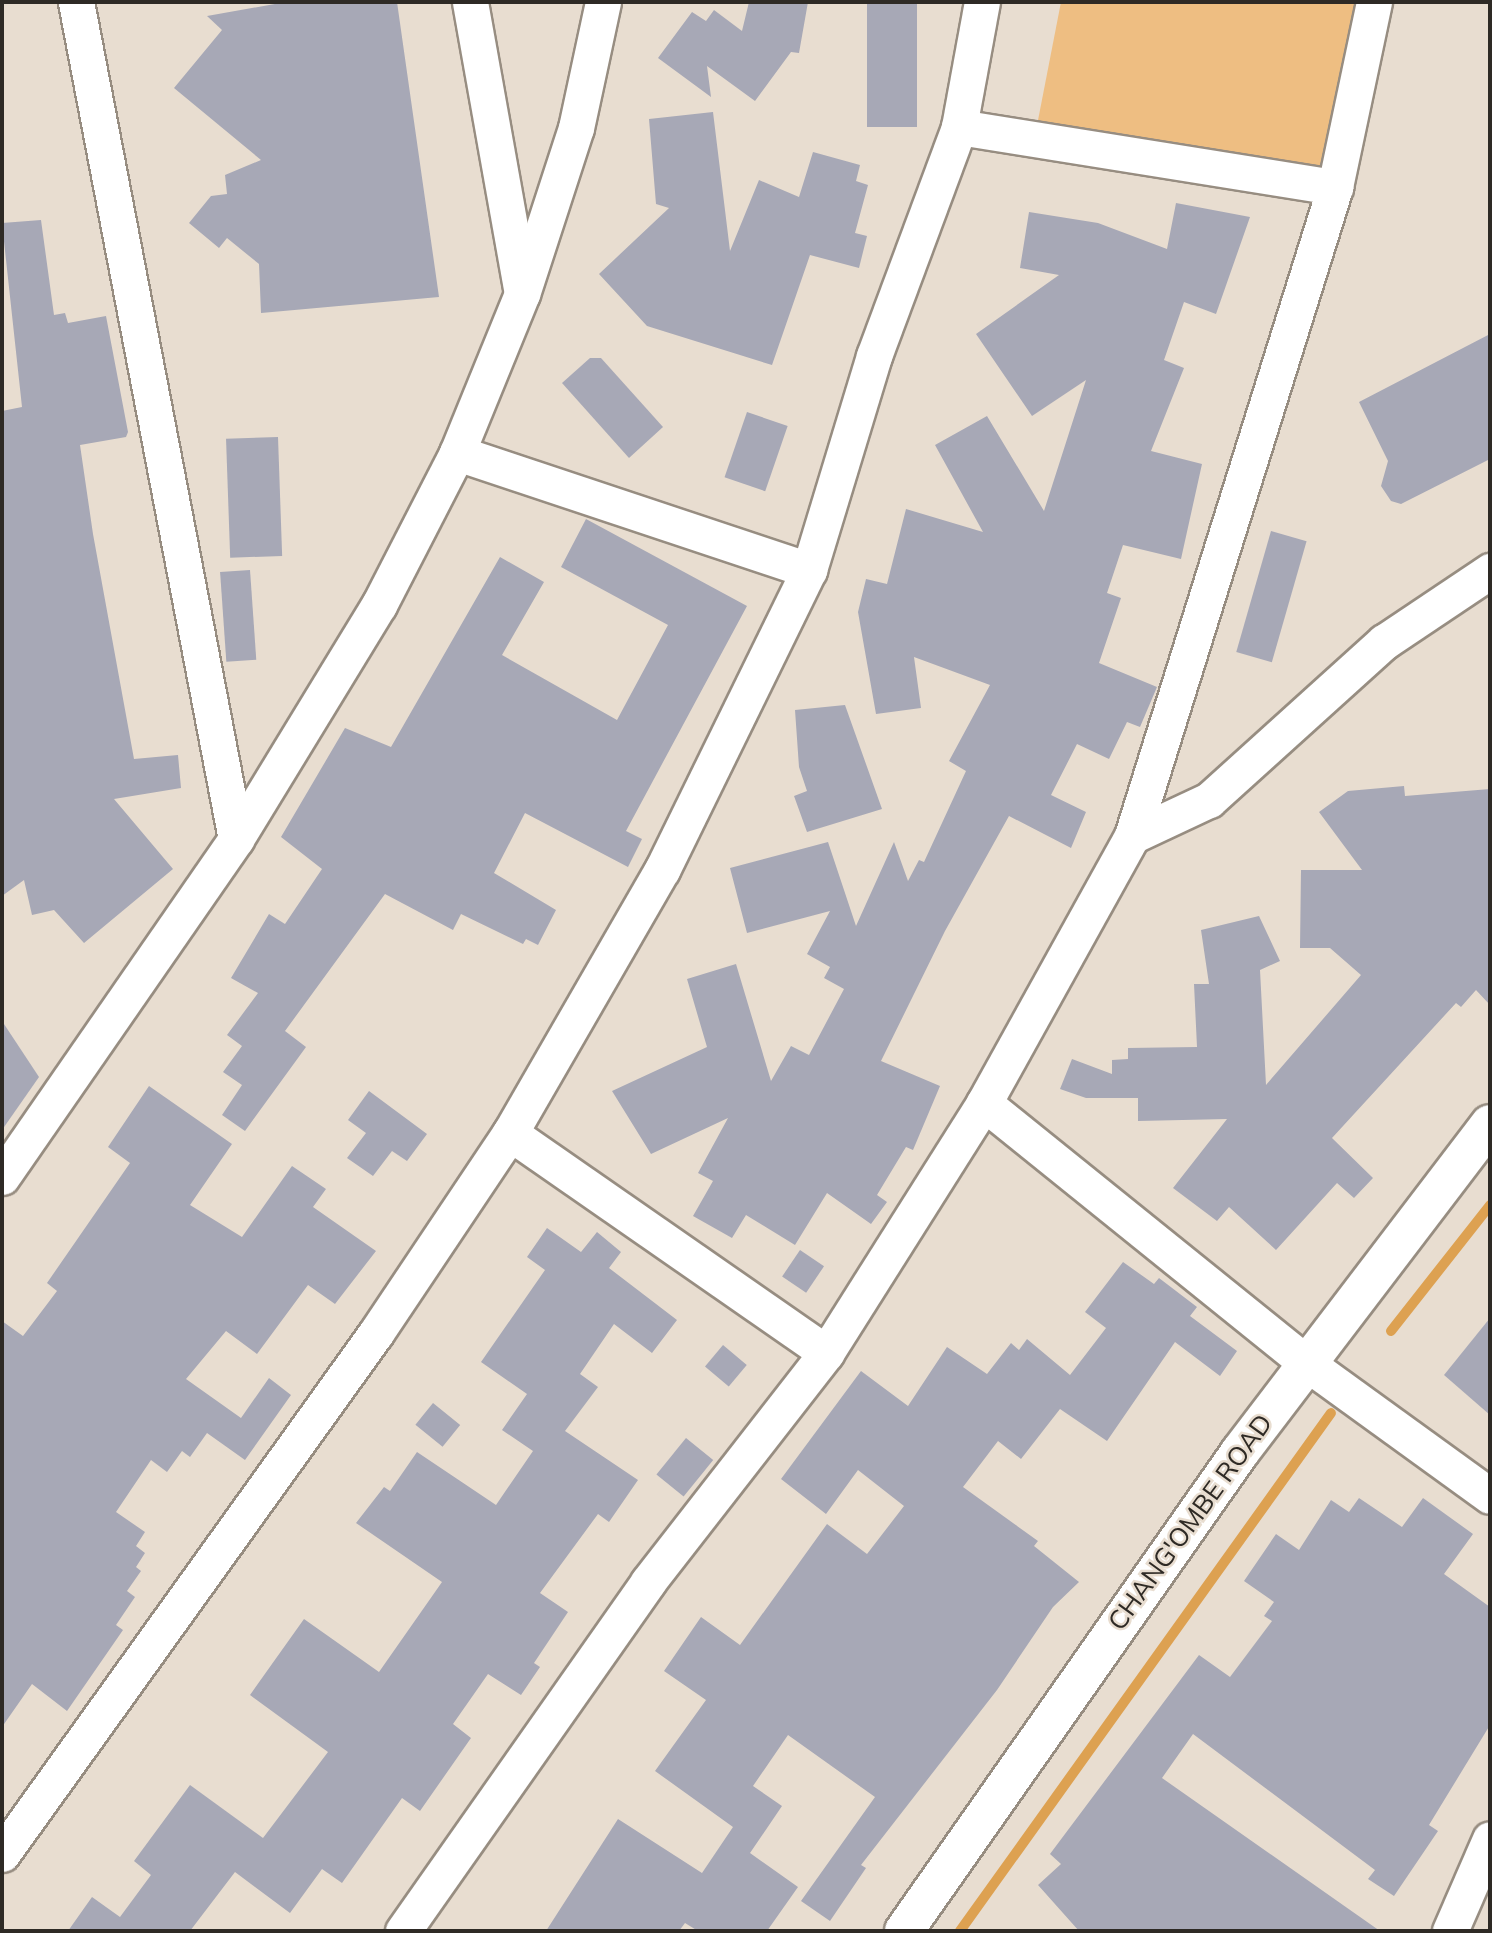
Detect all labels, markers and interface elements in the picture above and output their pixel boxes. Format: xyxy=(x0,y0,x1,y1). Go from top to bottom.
street label: CHANG'OMBE ROAD xyxy=(1101,1408,1279,1636)

